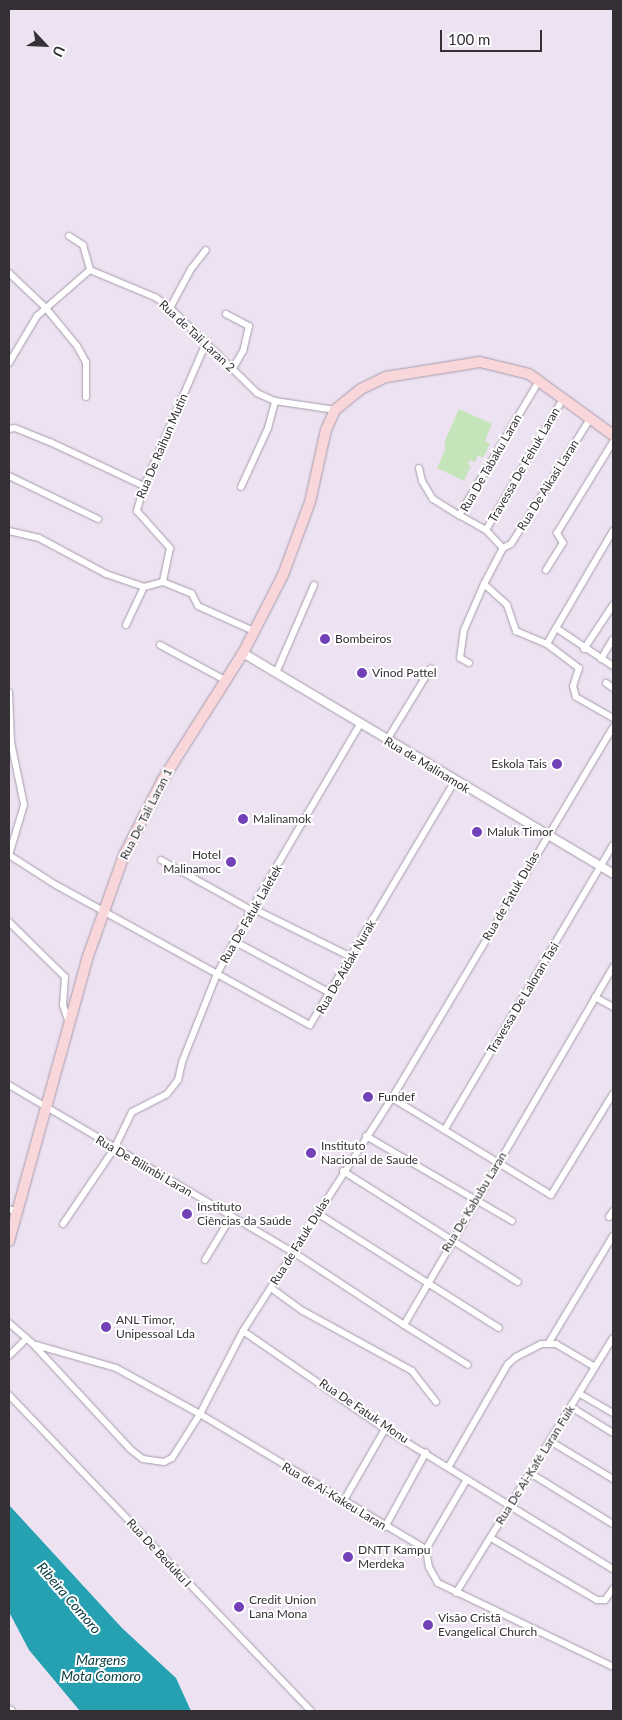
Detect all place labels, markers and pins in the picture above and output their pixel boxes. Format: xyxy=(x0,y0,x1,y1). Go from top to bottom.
place label: Bombeiros xyxy=(335,632,391,646)
marker: Bombeiros xyxy=(319,633,331,645)
place label: Vinod Pattel xyxy=(372,666,437,680)
marker: Vinod Pattel xyxy=(356,667,368,679)
place label: Eskola Tais xyxy=(491,757,547,771)
marker: Eskola Tais xyxy=(551,758,563,770)
place label: Malinamok xyxy=(253,812,311,826)
marker: Malinamok xyxy=(237,813,249,825)
place label: Maluk Timor xyxy=(487,825,554,839)
marker: Maluk Timor xyxy=(471,826,483,838)
place label: Hotel Malinamoc xyxy=(163,848,221,876)
marker: Hotel Malinamoc xyxy=(225,856,237,868)
place label: Fundef xyxy=(378,1090,415,1104)
marker: Fundef xyxy=(362,1091,374,1103)
place label: Instituto Nacional de Saude xyxy=(321,1139,418,1167)
marker: Instituto Nacional de Saude xyxy=(305,1147,317,1159)
place label: Instituto Ciências da Saúde xyxy=(197,1200,292,1228)
marker: Instituto Ciências da Saúde xyxy=(181,1208,193,1220)
place label: ANL Timor, Unipessoal Lda xyxy=(116,1313,195,1341)
marker: ANL Timor, Unipessoal Lda xyxy=(100,1321,112,1333)
place label: DNTT Kampu Merdeka xyxy=(358,1543,431,1571)
marker: DNTT Kampu Merdeka xyxy=(342,1551,354,1563)
place label: Credit Union Lana Mona xyxy=(249,1593,316,1621)
marker: Credit Union Lana Mona xyxy=(233,1601,245,1613)
place label: Visão Cristã Evangelical Church xyxy=(438,1611,537,1639)
marker: Visão Cristã Evangelical Church xyxy=(422,1619,434,1631)

